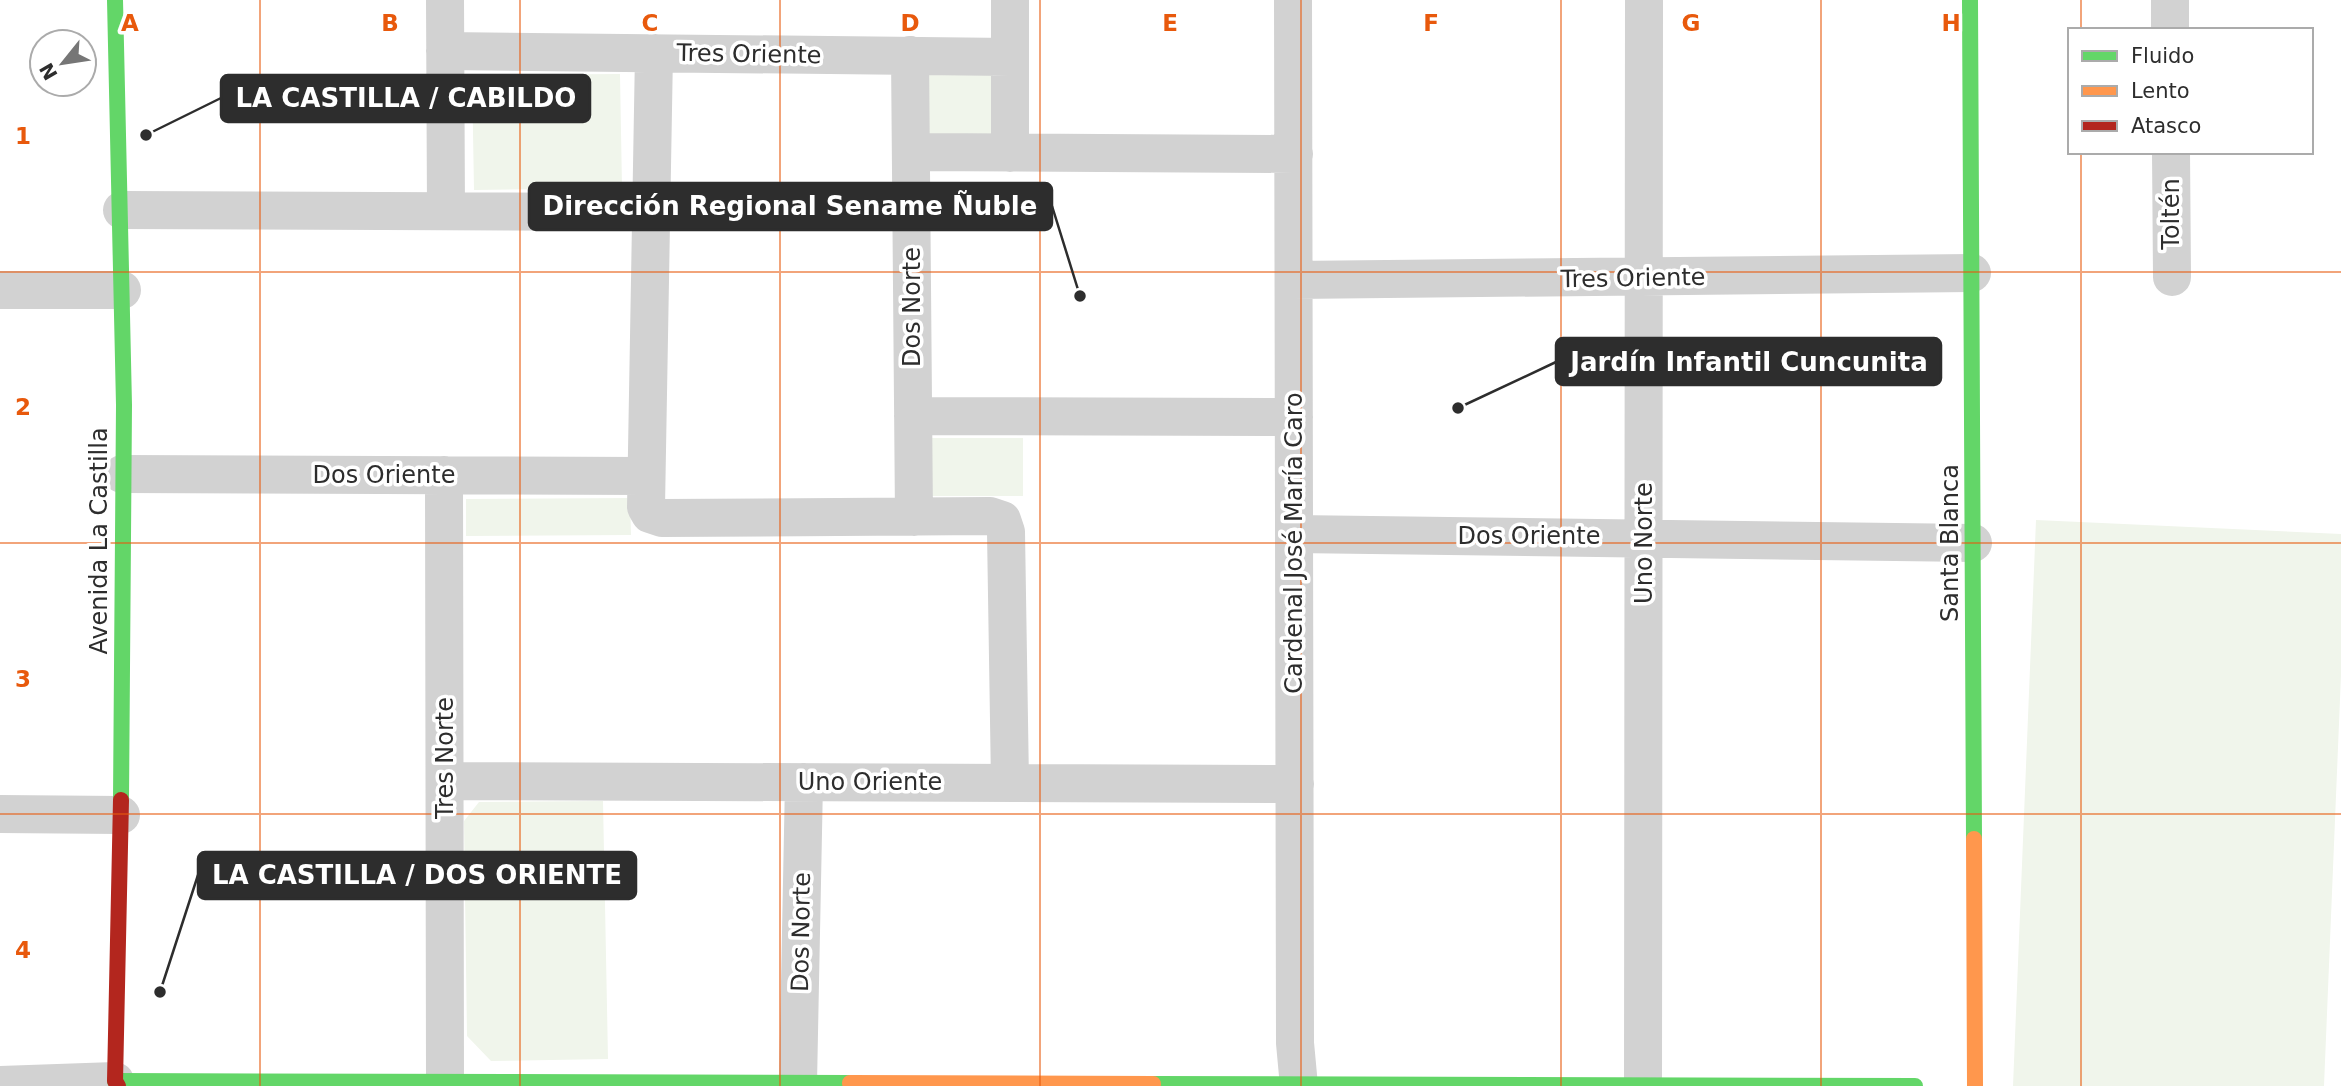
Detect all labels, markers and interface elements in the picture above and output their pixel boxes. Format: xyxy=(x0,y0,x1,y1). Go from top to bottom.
text: A xyxy=(121,10,139,36)
text: B xyxy=(381,10,399,36)
text: C xyxy=(642,10,658,36)
text: D xyxy=(900,10,920,36)
text: E xyxy=(1162,10,1178,36)
text: F xyxy=(1423,10,1439,36)
text: G xyxy=(1682,10,1700,36)
text: H xyxy=(1941,10,1961,36)
north arrow xyxy=(28,28,98,98)
legend xyxy=(2068,28,2313,154)
street label: Tres Oriente xyxy=(675,39,822,69)
text: Fluido xyxy=(2131,44,2194,68)
text: N xyxy=(35,59,62,84)
callout: LA CASTILLA / CABILDO xyxy=(221,75,590,122)
text: Lento xyxy=(2131,79,2190,103)
text: LA CASTILLA / CABILDO xyxy=(236,83,576,113)
text: Atasco xyxy=(2131,114,2201,138)
text: 1 xyxy=(15,123,31,149)
street label: Toltén xyxy=(2157,178,2185,251)
callout: Dirección Regional Sename Ñuble xyxy=(529,183,1052,230)
text: Dirección Regional Sename Ñuble xyxy=(543,190,1037,221)
street label: Dos Norte xyxy=(898,247,926,367)
street label: Tres Oriente xyxy=(1559,263,1706,293)
callout: Jardín Infantil Cuncunita xyxy=(1556,338,1941,385)
text: Jardín Infantil Cuncunita xyxy=(1568,347,1928,377)
street label: Cardenal José María Caro xyxy=(1280,392,1308,694)
text: 2 xyxy=(15,394,31,420)
street label: Avenida La Castilla xyxy=(85,427,113,655)
street label: Dos Oriente xyxy=(313,461,455,489)
street label: Santa Blanca xyxy=(1936,464,1964,622)
street label: Uno Norte xyxy=(1630,482,1658,604)
street label: Dos Oriente xyxy=(1458,522,1600,550)
text: 3 xyxy=(15,666,31,692)
street label: Tres Norte xyxy=(431,697,459,820)
street label: Uno Oriente xyxy=(798,768,942,796)
callout: LA CASTILLA / DOS ORIENTE xyxy=(198,852,636,899)
text: LA CASTILLA / DOS ORIENTE xyxy=(212,860,622,890)
street label: Dos Norte xyxy=(786,872,816,992)
text: 4 xyxy=(15,937,31,963)

